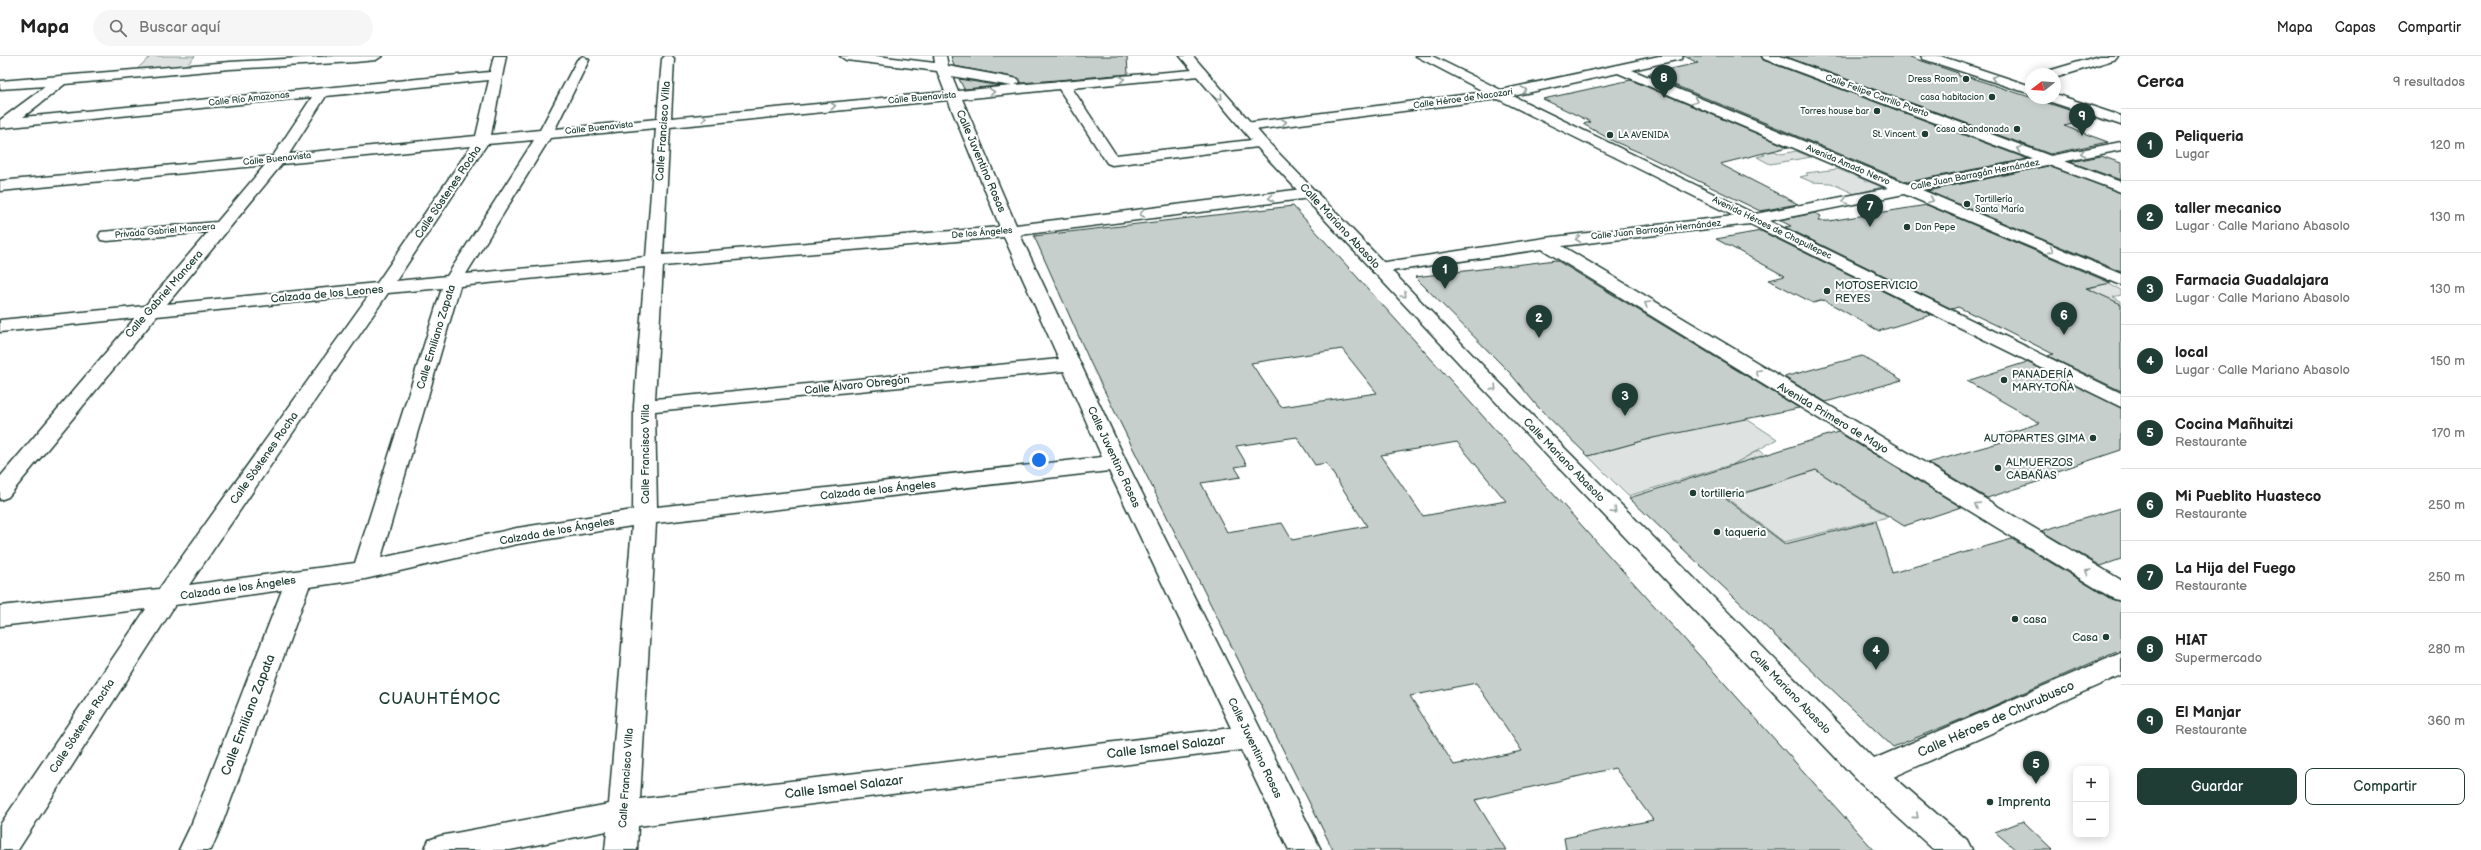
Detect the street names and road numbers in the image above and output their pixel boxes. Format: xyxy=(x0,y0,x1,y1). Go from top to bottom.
street label: Calle Felipe Carrillo Puerto xyxy=(1824,72,1930,120)
street label: Calle Francisco Villa xyxy=(653,81,673,181)
street label: Calle Héroe de Nacozari xyxy=(1413,87,1513,111)
street label: Calle Río Amazonas xyxy=(208,89,291,109)
street label: Calle Buenavista xyxy=(887,90,957,106)
street label: Calle Juventino Rosas xyxy=(954,108,1009,215)
street label: Calle Buenavista xyxy=(564,119,634,137)
street label: Avenida Amado Nervo xyxy=(1804,142,1892,188)
street label: Calle Sóstenes Rocha xyxy=(412,143,484,241)
street label: Calle Buenavista xyxy=(242,150,312,168)
street label: Calle Juan Barragán Hernández xyxy=(1910,157,2041,193)
street label: Calle Mariano Abasolo xyxy=(1297,181,1383,271)
street label: Avenida Héroes de Chapultepec xyxy=(1710,194,1834,262)
street label: Calle Juan Barragán Hernández xyxy=(1590,218,1722,242)
street label: Privada Gabriel Mancera xyxy=(114,221,216,241)
street label: De los Ángeles xyxy=(951,224,1013,241)
street label: Calle Gabriel Mancera xyxy=(122,248,206,340)
street label: Calzada de los Leones xyxy=(270,283,384,305)
street label: Calle Emiliano Zapata xyxy=(414,283,458,391)
street label: Calle Álvaro Obregón xyxy=(804,372,910,397)
street label: Avenida Primero de Mayo xyxy=(1775,380,1891,456)
street label: Calle Francisco Villa xyxy=(639,404,652,504)
street label: Calle Juventino Rosas xyxy=(1085,404,1143,510)
street label: Calle Sóstenes Rocha xyxy=(227,409,301,507)
street label: Calle Mariano Abasolo xyxy=(1521,415,1607,505)
street label: Calzada de los Ángeles xyxy=(819,476,937,503)
street label: Calzada de los Ángeles xyxy=(498,513,616,548)
street label: Calzada de los Ángeles xyxy=(179,572,297,603)
street label: Calle Mariano Abasolo xyxy=(1747,647,1833,737)
street label: Calle Emiliano Zapata xyxy=(217,652,279,778)
street label: Calle Sóstenes Rocha xyxy=(47,677,117,775)
street label: Calle Héroes de Churubusco xyxy=(1915,677,2077,761)
street label: Calle Juventino Rosas xyxy=(1225,696,1285,801)
street label: Calle Francisco Villa xyxy=(616,728,636,828)
street label: Calle Ismael Salazar xyxy=(1106,732,1227,762)
street label: Calle Ismael Salazar xyxy=(784,772,905,802)

